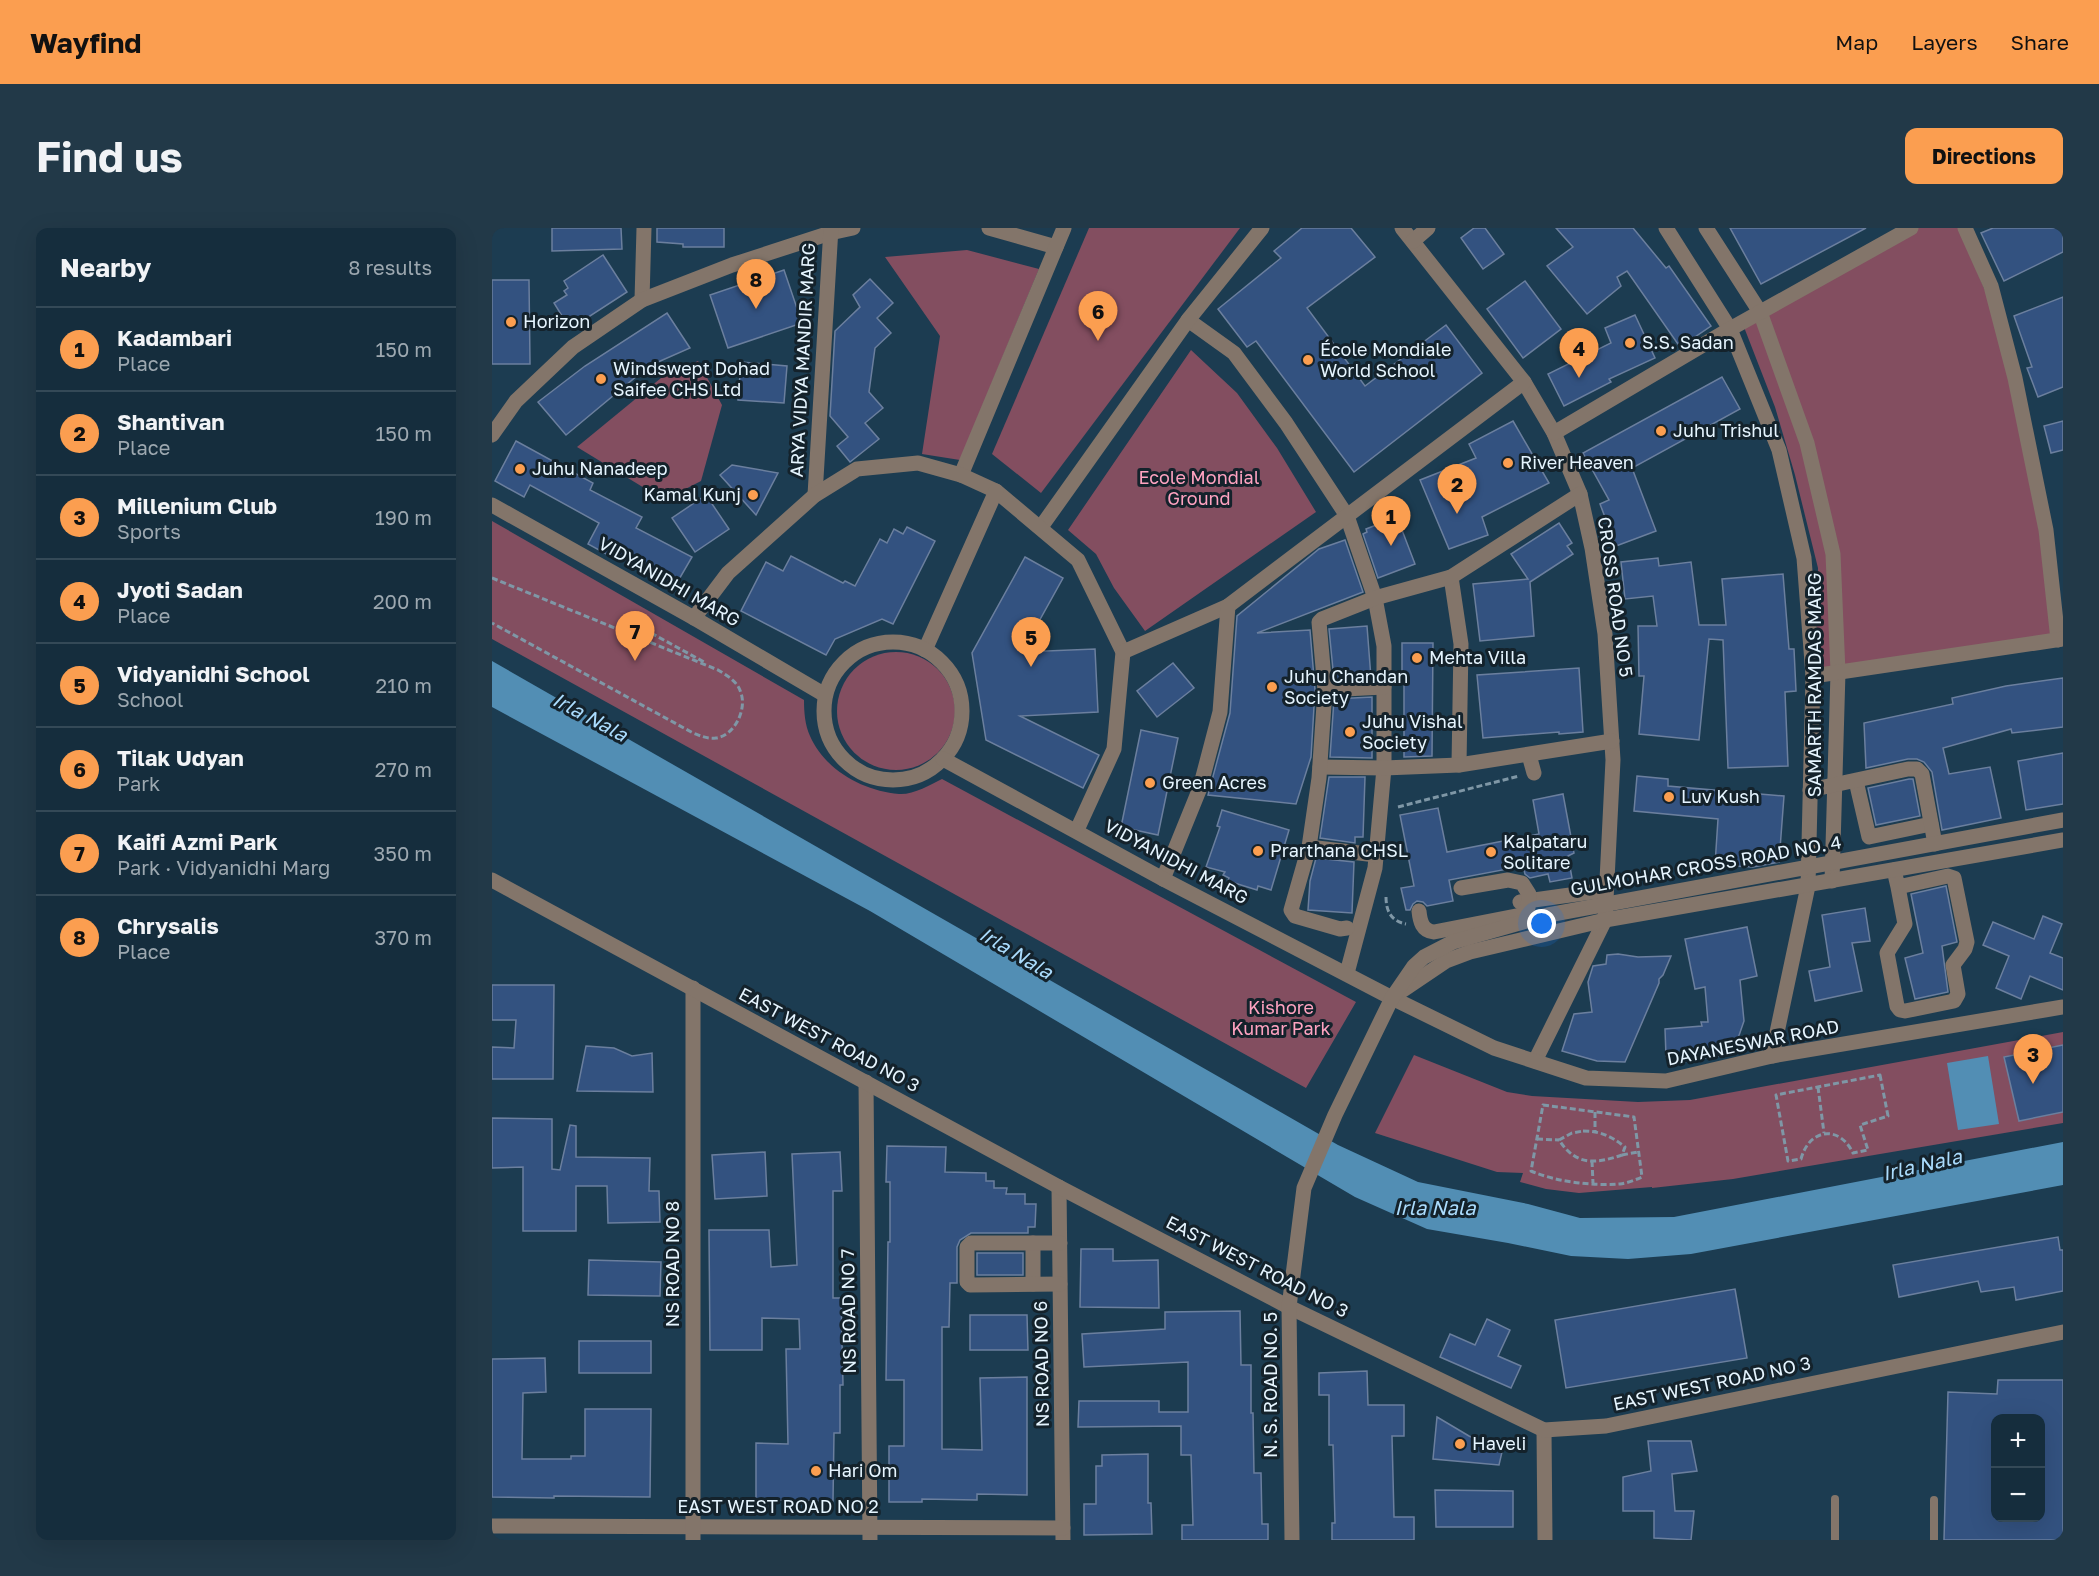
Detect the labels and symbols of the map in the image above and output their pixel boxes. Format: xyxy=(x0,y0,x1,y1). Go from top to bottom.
street label: ARYA VIDYA MANDIR MARG xyxy=(785,242,819,478)
pin: 8 xyxy=(736,260,776,309)
pin: 6 xyxy=(1078,291,1118,341)
place label: Horizon xyxy=(523,310,590,332)
marker: Horizon xyxy=(504,315,518,329)
pin: 4 xyxy=(1560,328,1598,378)
place label: S.S. Sadan xyxy=(1642,331,1734,353)
marker: S.S. Sadan xyxy=(1623,336,1637,350)
place label: École Mondiale World School xyxy=(1320,338,1451,381)
marker: École Mondiale World School xyxy=(1301,353,1315,367)
place label: Windswept Dohad Saifee CHS Ltd xyxy=(613,357,770,400)
marker: Windswept Dohad Saifee CHS Ltd xyxy=(594,372,608,386)
place label: Juhu Trishul xyxy=(1673,419,1779,441)
marker: Juhu Trishul xyxy=(1654,424,1668,438)
place label: River Heaven xyxy=(1520,451,1634,473)
marker: River Heaven xyxy=(1501,456,1515,470)
place label: Juhu Nanadeep xyxy=(532,457,667,479)
marker: Juhu Nanadeep xyxy=(513,462,527,476)
pin: 2 xyxy=(1438,464,1476,514)
park label: Ecole Mondial Ground xyxy=(1138,466,1260,509)
place label: Kamal Kunj xyxy=(643,483,741,505)
marker: Kamal Kunj xyxy=(746,488,760,502)
pin: 1 xyxy=(1372,496,1410,546)
street label: CROSS ROAD NO 5 xyxy=(1594,515,1638,678)
street label: VIDYANIDHI MARG xyxy=(595,532,744,631)
street label: SAMARTH RAMDAS MARG xyxy=(1803,573,1825,797)
pin: 7 xyxy=(616,612,654,661)
pin: 5 xyxy=(1012,618,1050,667)
place label: Mehta Villa xyxy=(1429,646,1526,668)
marker: Mehta Villa xyxy=(1410,651,1424,665)
place label: Juhu Chandan Society xyxy=(1284,665,1408,708)
marker: Juhu Chandan Society xyxy=(1265,680,1279,694)
water label: Irla Nala xyxy=(549,687,632,746)
place label: Juhu Vishal Society xyxy=(1362,710,1463,753)
marker: Juhu Vishal Society xyxy=(1343,725,1357,739)
place label: Green Acres xyxy=(1162,771,1267,793)
marker: Green Acres xyxy=(1143,776,1157,790)
place label: Luv Kush xyxy=(1681,785,1760,807)
marker: Luv Kush xyxy=(1662,790,1676,804)
street label: VIDYANIDHI MARG xyxy=(1101,814,1252,908)
place label: Kalpataru Solitare xyxy=(1503,830,1588,873)
street label: GULMOHAR CROSS ROAD NO. 4 xyxy=(1569,830,1843,900)
place label: Prarthana CHSL xyxy=(1270,839,1408,861)
marker: Prarthana CHSL xyxy=(1251,844,1265,858)
marker: Kalpataru Solitare xyxy=(1484,845,1498,859)
your location xyxy=(1527,909,1556,938)
water label: Irla Nala xyxy=(976,921,1058,984)
street label: EAST WEST ROAD NO 3 xyxy=(735,982,924,1096)
park label: Kishore Kumar Park xyxy=(1231,996,1331,1039)
street label: DAYANESWAR ROAD xyxy=(1665,1015,1841,1070)
pin: 3 xyxy=(2014,1034,2052,1084)
water label: Irla Nala xyxy=(1880,1143,1965,1185)
water label: Irla Nala xyxy=(1395,1195,1476,1219)
street label: NS ROAD NO 8 xyxy=(661,1201,683,1327)
street label: EAST WEST ROAD NO 3 xyxy=(1163,1211,1352,1322)
street label: NS ROAD NO 7 xyxy=(836,1248,860,1374)
street label: NS ROAD NO 6 xyxy=(1029,1301,1053,1427)
street label: N. S. ROAD NO. 5 xyxy=(1259,1312,1281,1458)
street label: EAST WEST ROAD NO 3 xyxy=(1611,1351,1813,1415)
place label: Haveli xyxy=(1472,1432,1526,1454)
marker: Haveli xyxy=(1453,1437,1467,1451)
place label: Hari Om xyxy=(828,1459,897,1481)
marker: Hari Om xyxy=(809,1464,823,1478)
street label: EAST WEST ROAD NO 2 xyxy=(677,1495,879,1517)

